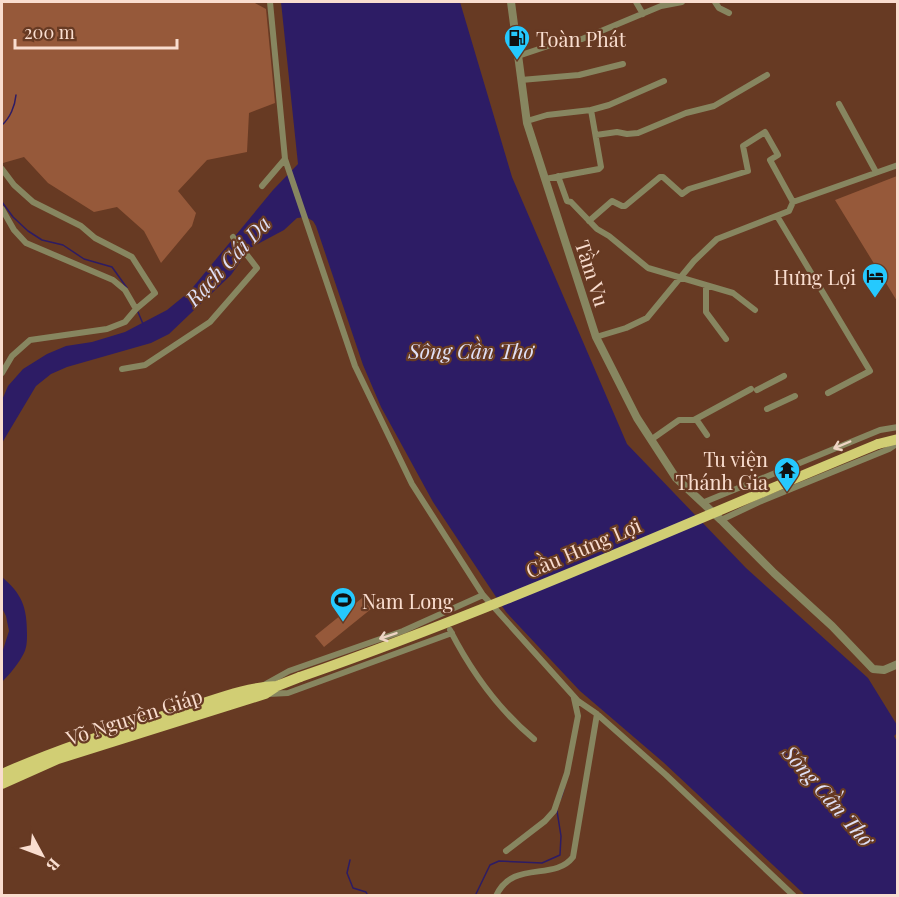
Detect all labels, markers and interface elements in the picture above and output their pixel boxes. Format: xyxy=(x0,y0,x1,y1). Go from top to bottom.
scale bar xyxy=(15,12,177,50)
text: 200 m xyxy=(24,20,75,44)
fuel station icon: Toàn Phát xyxy=(502,23,532,61)
place label: Toàn Phát xyxy=(536,25,627,52)
water label: Rạch Cái Da xyxy=(177,209,276,312)
street label: Tầm Vu xyxy=(570,236,617,310)
hotel icon: Hưng Lợi xyxy=(860,261,890,299)
place label: Hưng Lợi xyxy=(774,263,856,290)
water label: Sông Cần Thơ xyxy=(407,336,536,364)
one-way arrow xyxy=(834,440,852,451)
place label: Tu viện Thánh Gia xyxy=(675,445,768,495)
temple icon: Tu viện Thánh Gia xyxy=(772,455,802,493)
street label: Cầu Hưng Lợi xyxy=(521,510,645,583)
sports icon: Nam Long xyxy=(328,585,358,623)
place label: Nam Long xyxy=(362,587,454,614)
one-way arrow xyxy=(379,632,398,643)
street label: Võ Nguyên Giáp xyxy=(62,681,206,751)
water label: Sông Cần Thơ xyxy=(777,738,882,853)
north arrow xyxy=(12,825,72,885)
text: B xyxy=(42,854,65,876)

